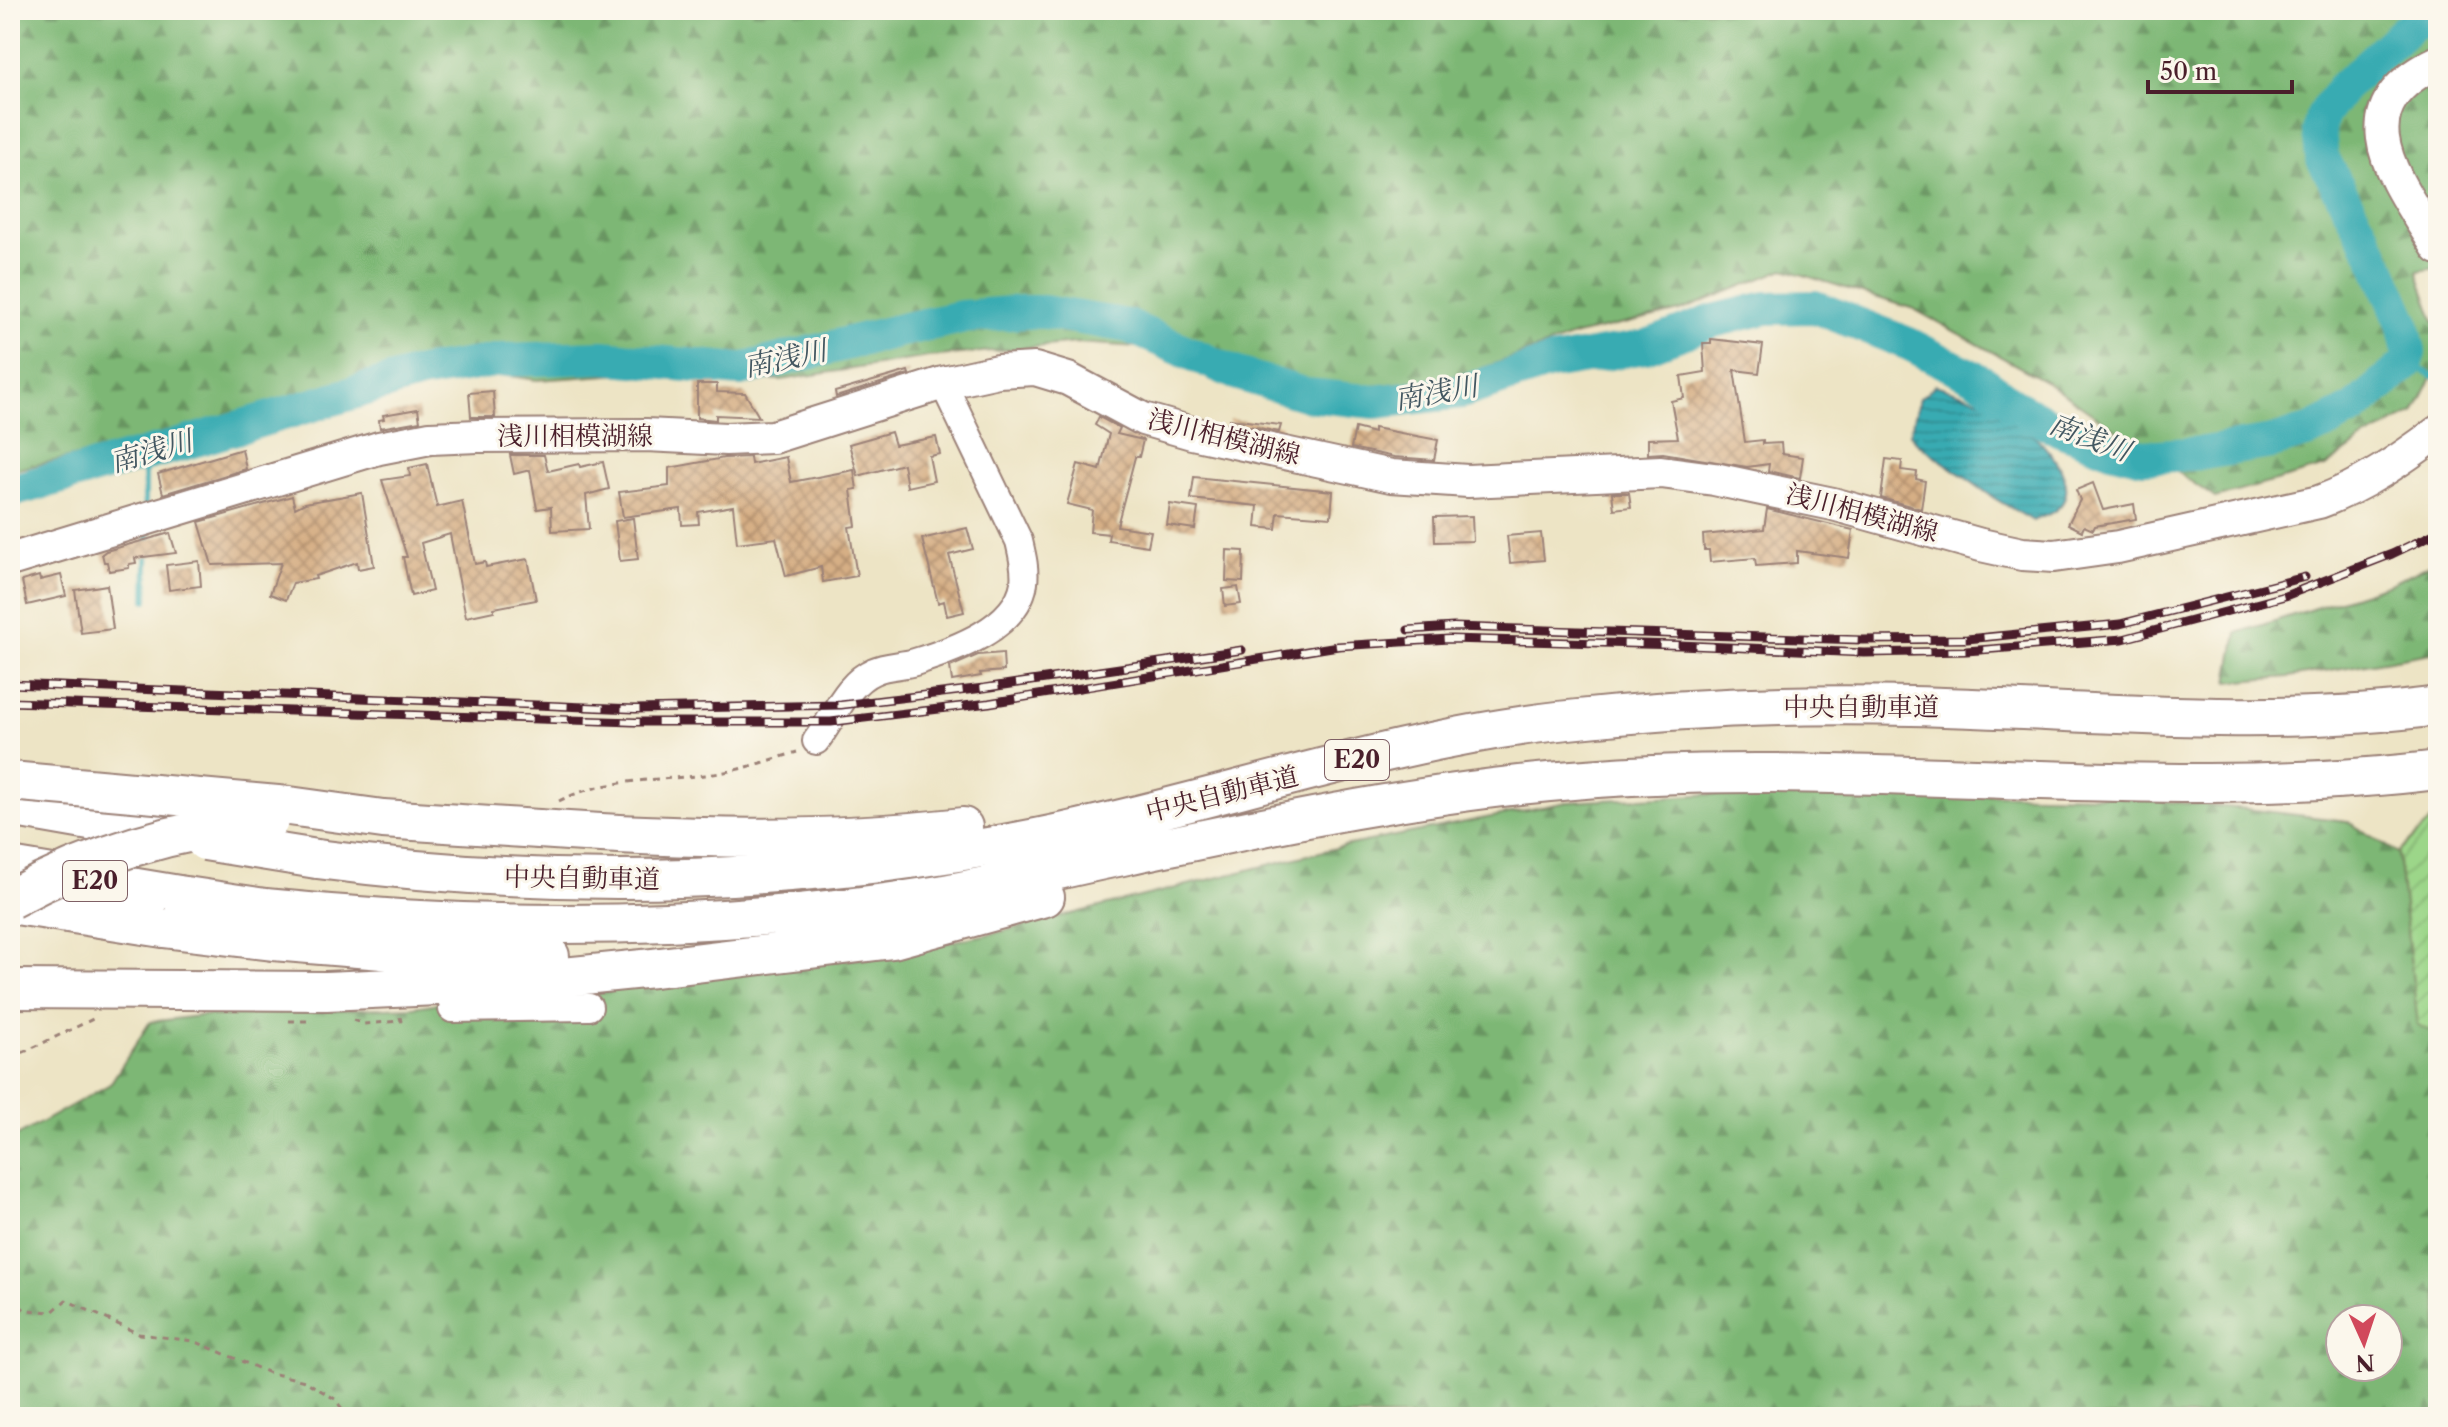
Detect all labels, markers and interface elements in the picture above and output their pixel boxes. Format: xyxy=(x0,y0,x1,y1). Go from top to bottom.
scale bar xyxy=(2148,44,2292,94)
text: 50 m xyxy=(2160,57,2217,86)
water label: 南浅川 xyxy=(740,332,833,383)
water label: 南浅川 xyxy=(1392,367,1483,416)
street label: 浅川相模湖線 xyxy=(1144,403,1304,471)
water label: 南浅川 xyxy=(2045,406,2138,469)
street label: 浅川相模湖線 xyxy=(497,420,653,452)
water label: 南浅川 xyxy=(106,422,199,479)
street label: 浅川相模湖線 xyxy=(1783,477,1941,549)
street label: 中央自動車道 xyxy=(1783,691,1939,723)
road number: E20 xyxy=(1325,740,1389,780)
street label: 中央自動車道 xyxy=(1142,760,1302,828)
road number: E20 xyxy=(63,861,127,901)
street label: 中央自動車道 xyxy=(504,861,660,895)
north arrow xyxy=(2324,1303,2404,1383)
text: N xyxy=(2355,1348,2375,1376)

